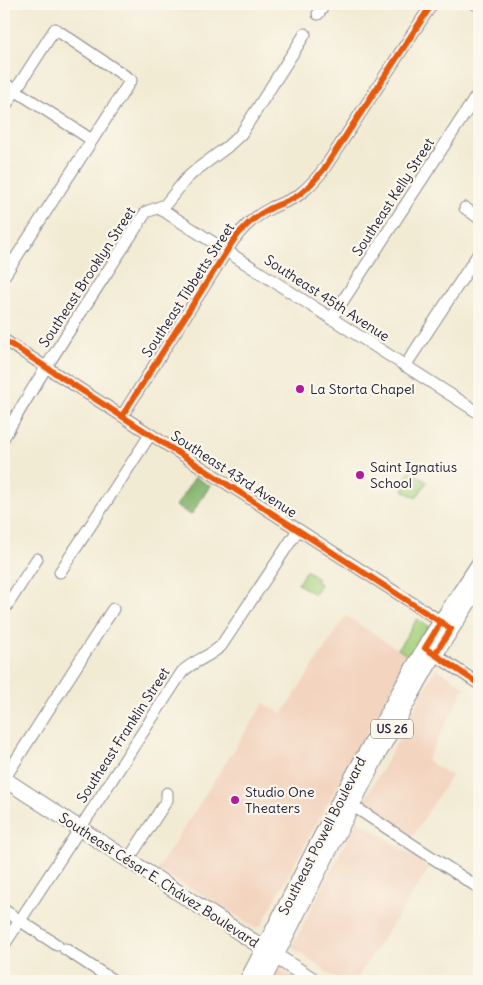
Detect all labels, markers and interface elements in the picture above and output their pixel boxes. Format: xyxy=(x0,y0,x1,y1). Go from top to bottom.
street label: Southeast Kelly Street xyxy=(348,134,438,260)
street label: Southeast Brooklyn Street xyxy=(35,203,139,351)
street label: Southeast Tibbetts Street xyxy=(138,219,238,361)
street label: Southeast 45th Avenue xyxy=(261,251,393,345)
place label: La Storta Chapel xyxy=(310,380,415,398)
marker: La Storta Chapel xyxy=(294,383,306,395)
street label: Southeast 43rd Avenue xyxy=(168,427,300,521)
place label: Saint Ignatius School xyxy=(370,458,457,492)
marker: Saint Ignatius School xyxy=(354,469,366,481)
street label: Southeast Franklin Street xyxy=(72,664,174,806)
road number: US 26 xyxy=(371,720,413,739)
street label: Southeast Powell Boulevard xyxy=(274,754,370,918)
place label: Studio One Theaters xyxy=(245,783,314,817)
marker: Studio One Theaters xyxy=(229,794,241,806)
street label: Southeast César E. Chávez Boulevard xyxy=(56,808,262,952)

